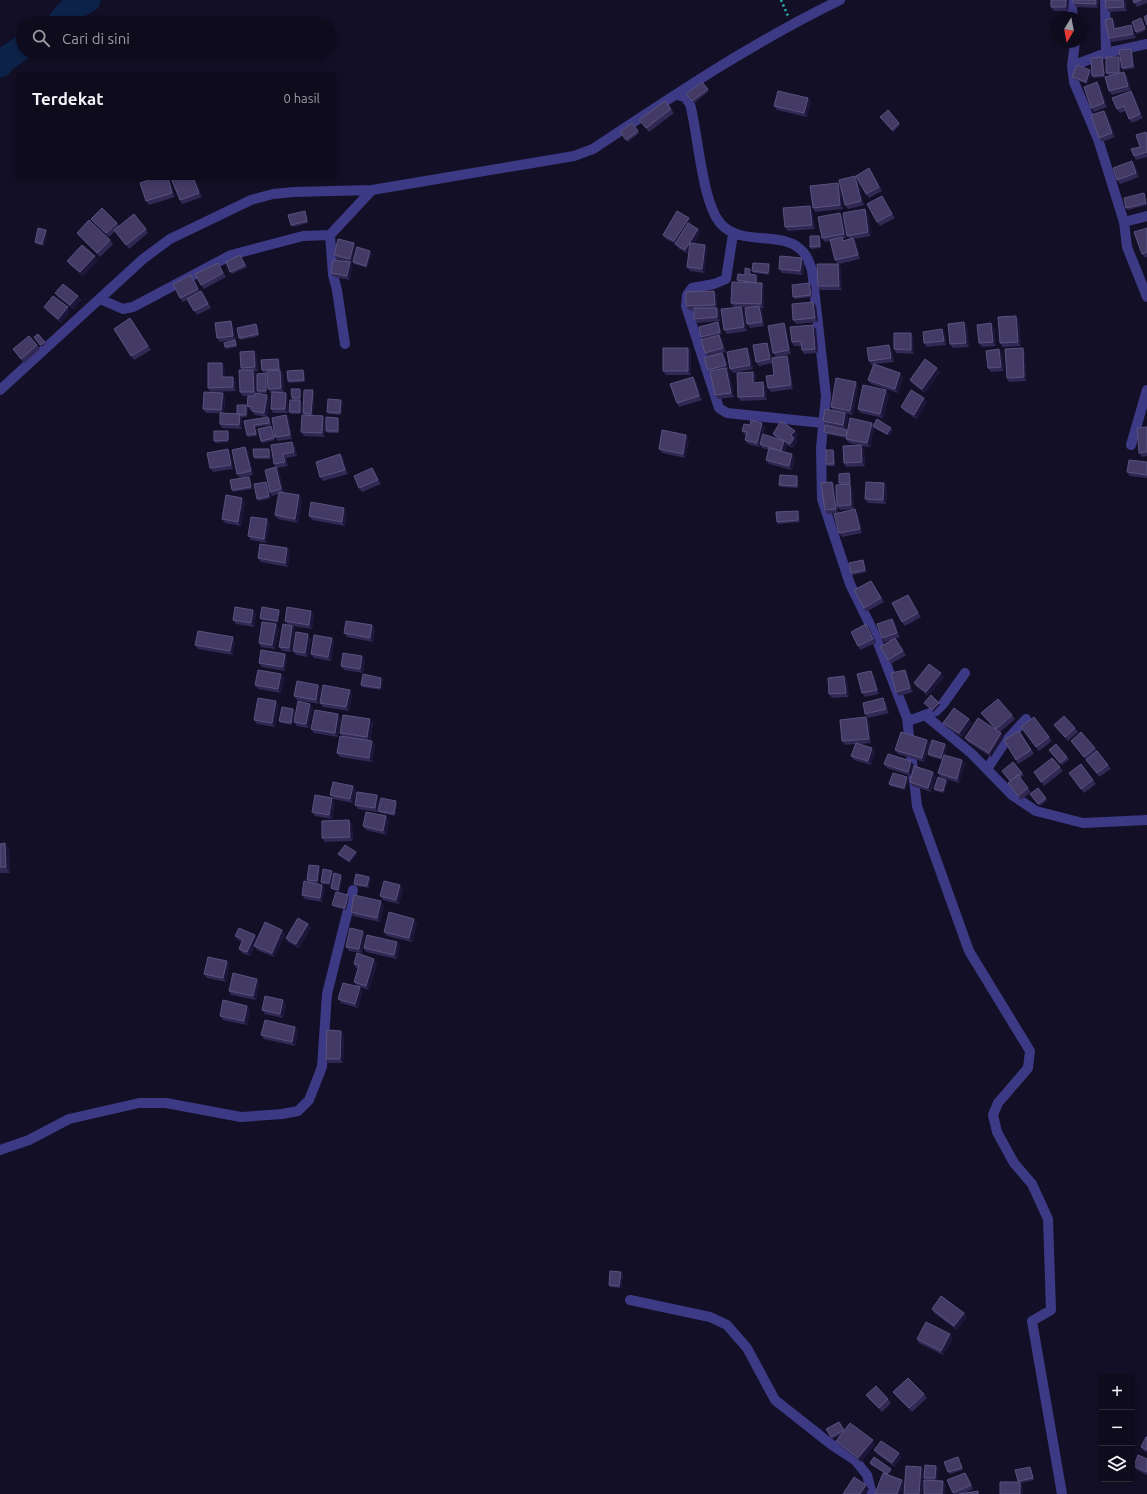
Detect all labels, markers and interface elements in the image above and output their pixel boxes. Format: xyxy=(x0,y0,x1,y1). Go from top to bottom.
north arrow xyxy=(1051,12,1087,48)
search box xyxy=(16,16,336,60)
icon: search xyxy=(30,27,52,49)
text: Cari di sini xyxy=(62,30,130,47)
text: Terdekat xyxy=(32,89,104,108)
text: 0 hasil xyxy=(283,91,320,105)
map controls xyxy=(1099,1374,1135,1482)
button: + xyxy=(1099,1374,1135,1410)
button: − xyxy=(1099,1410,1135,1446)
button: layers xyxy=(1099,1446,1135,1482)

